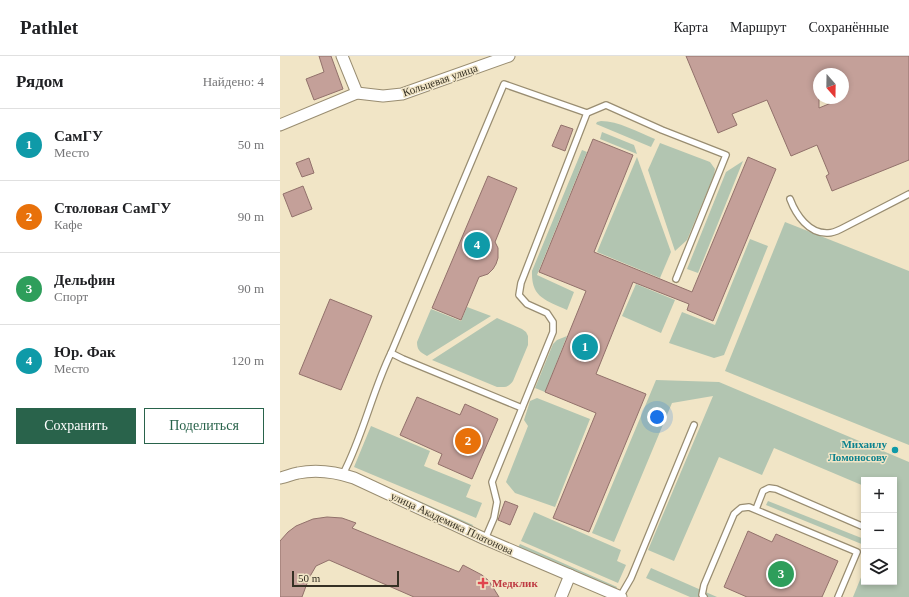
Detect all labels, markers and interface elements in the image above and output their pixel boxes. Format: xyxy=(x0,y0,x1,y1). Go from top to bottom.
text: Pathlet xyxy=(20,17,78,38)
text: Карта xyxy=(673,20,708,35)
text: Маршрут xyxy=(730,20,786,35)
text: Сохранённые xyxy=(808,20,889,35)
street label: Кольцевая улица xyxy=(401,62,479,98)
north arrow xyxy=(813,68,849,104)
text: Рядом xyxy=(16,72,64,91)
text: Найдено: 4 xyxy=(203,74,264,89)
text: СамГУ xyxy=(54,128,103,144)
text: 1 xyxy=(26,137,32,152)
text: 50 m xyxy=(238,137,264,152)
text: Место xyxy=(54,145,89,160)
text: Столовая СамГУ xyxy=(54,200,171,216)
text: 2 xyxy=(26,209,32,224)
text: 90 m xyxy=(238,209,264,224)
text: Кафе xyxy=(54,217,82,232)
pin: 4 xyxy=(464,230,490,260)
text: Дельфин xyxy=(54,272,115,288)
text: 3 xyxy=(26,281,32,296)
text: 90 m xyxy=(238,281,264,296)
text: Спорт xyxy=(54,289,88,304)
pin: 1 xyxy=(572,332,598,362)
text: Юр. Фак xyxy=(54,344,116,360)
text: 4 xyxy=(26,353,32,368)
text: 120 m xyxy=(231,353,264,368)
text: Место xyxy=(54,361,89,376)
your location xyxy=(647,407,667,427)
button: Сохранить xyxy=(16,408,136,444)
button: Поделиться xyxy=(144,408,264,444)
pin: 2 xyxy=(455,426,481,456)
place label: Михаилу Ломоносову xyxy=(828,438,887,463)
marker: Михаилу Ломоносову xyxy=(890,445,900,455)
map controls xyxy=(861,477,897,585)
button: + xyxy=(861,477,897,513)
street label: улица Академика Платонова xyxy=(389,489,515,557)
button: − xyxy=(861,513,897,549)
button: layers xyxy=(861,549,897,585)
pin: 3 xyxy=(768,559,794,589)
scale bar xyxy=(292,569,399,588)
text: 50 m xyxy=(298,572,320,584)
marker: Медклик xyxy=(477,577,489,589)
place label: Медклик xyxy=(492,577,538,589)

